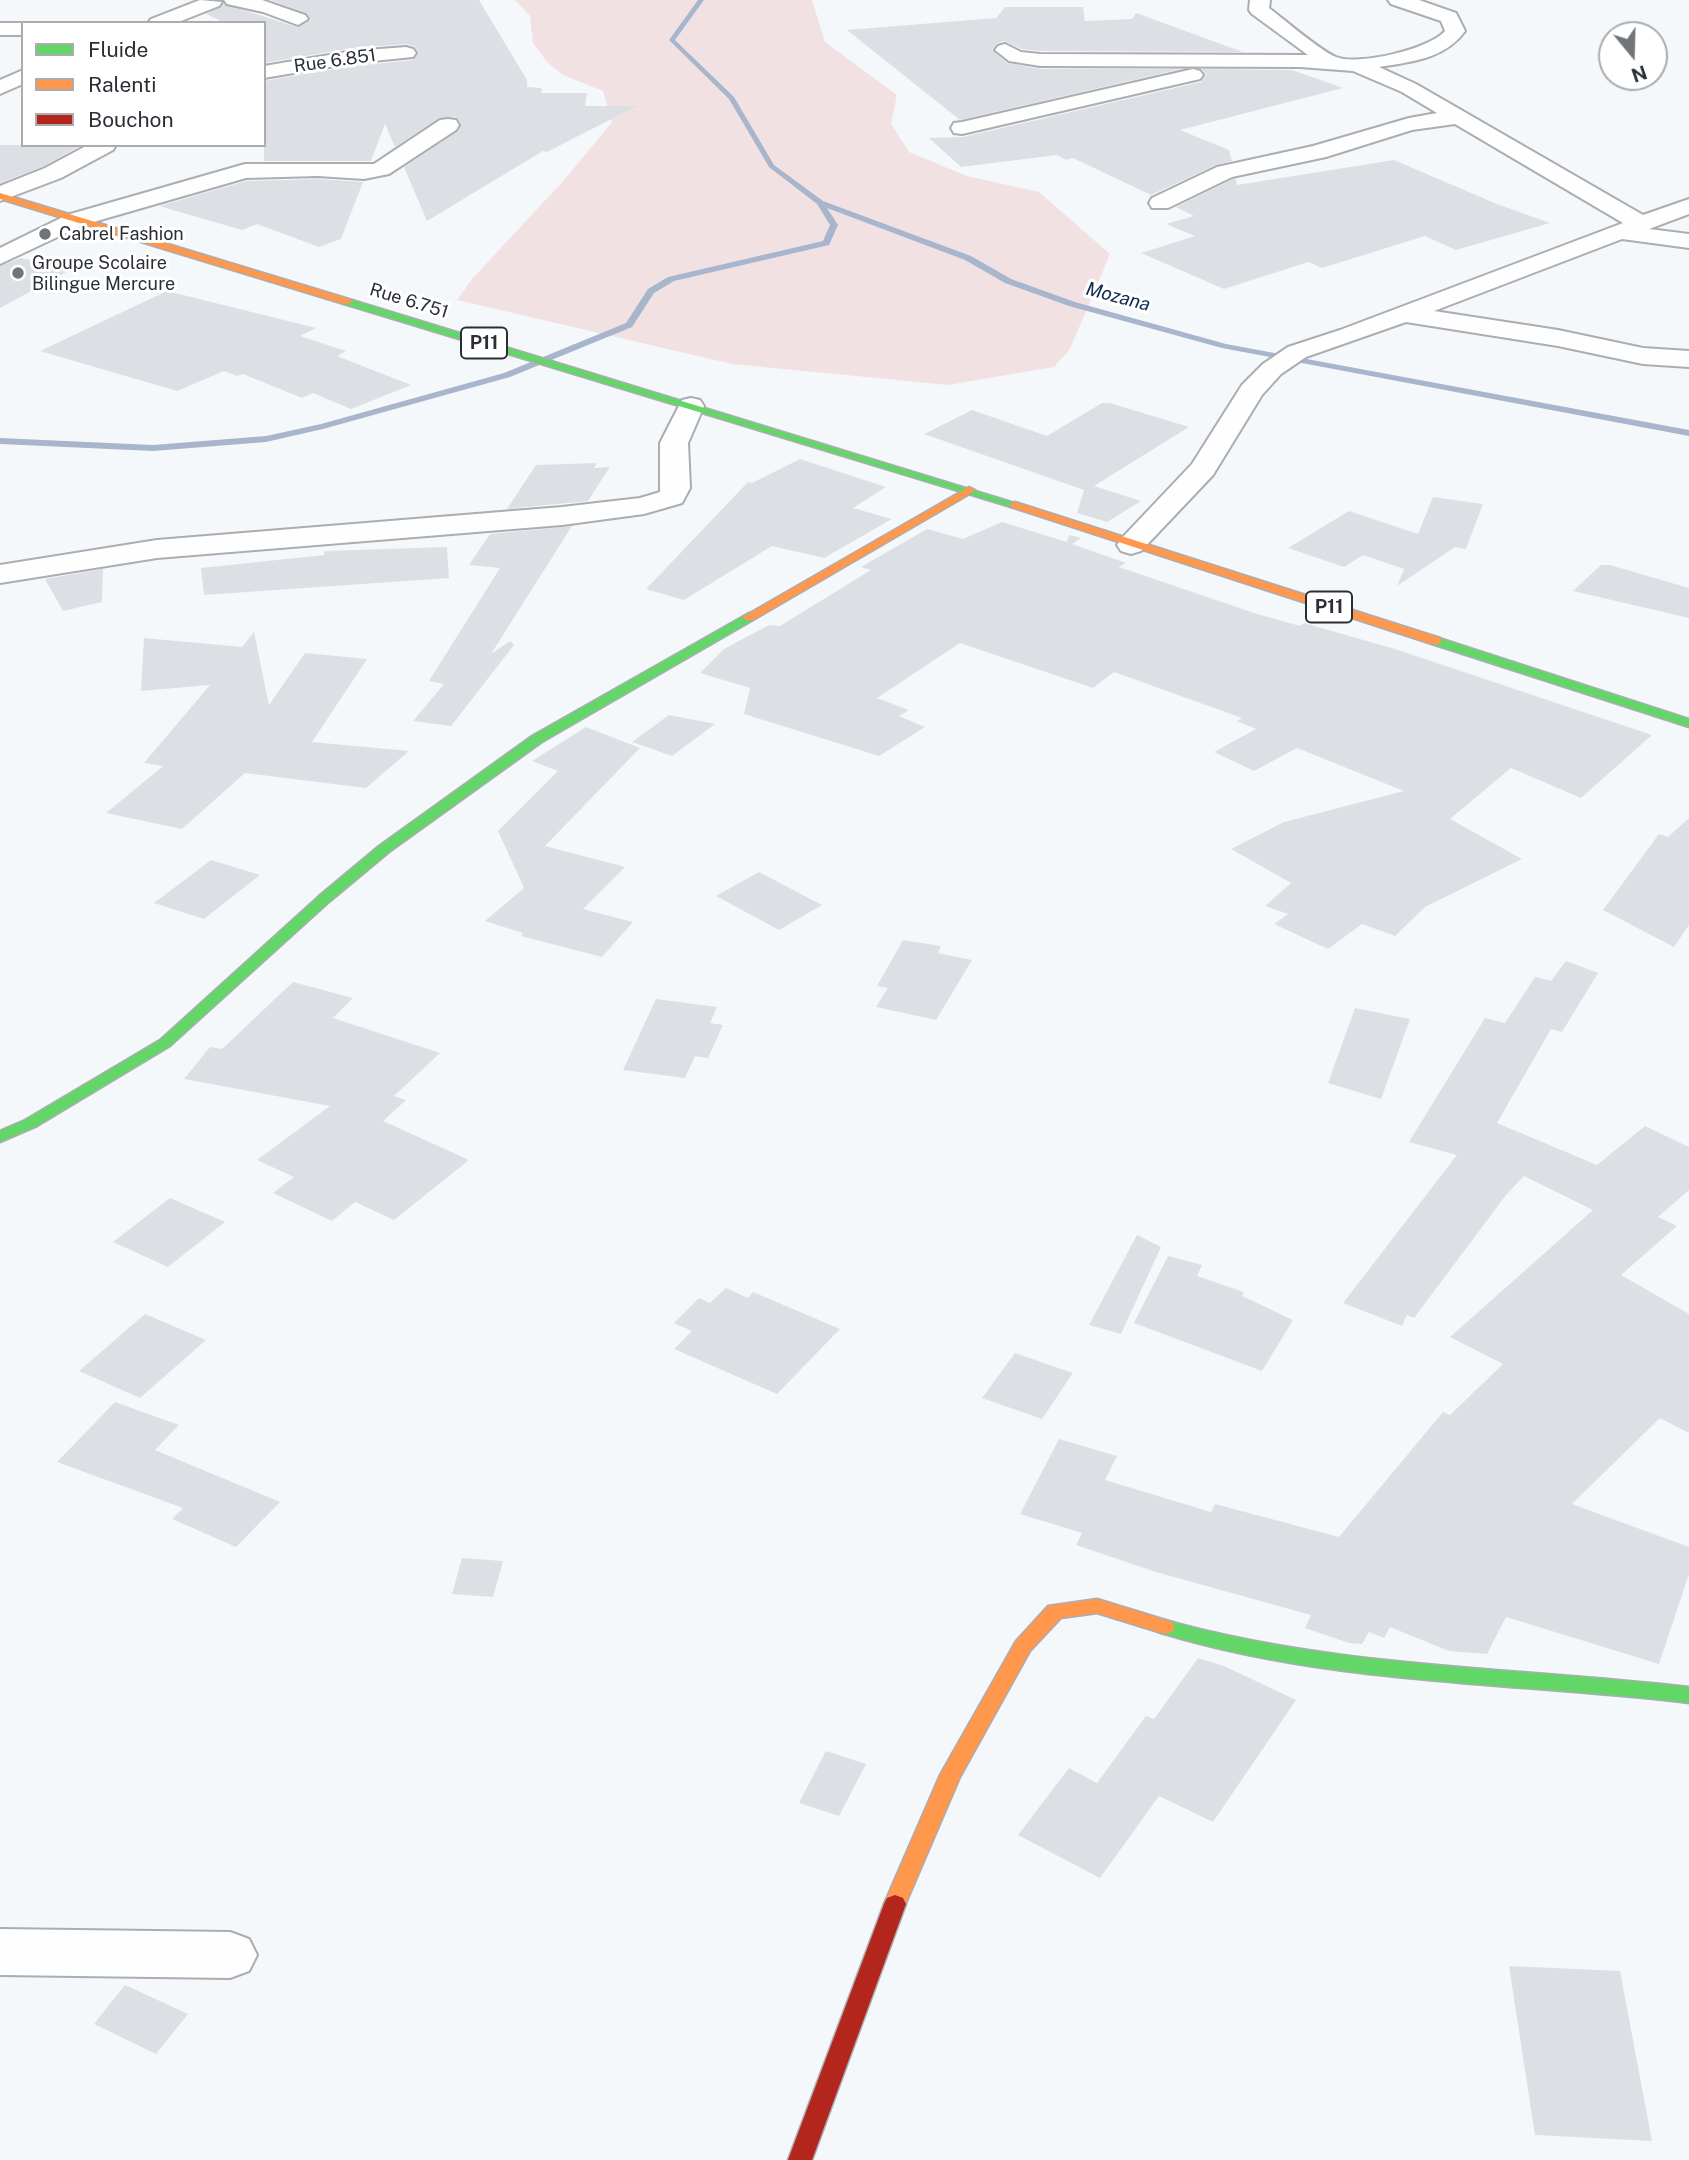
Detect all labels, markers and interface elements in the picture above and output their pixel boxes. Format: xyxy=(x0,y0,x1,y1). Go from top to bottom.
legend xyxy=(21,21,266,147)
north arrow xyxy=(1598,21,1668,91)
text: Fluide xyxy=(88,37,148,62)
street label: Rue 6.851 xyxy=(292,45,378,77)
text: N xyxy=(1629,61,1650,87)
text: Ralenti xyxy=(88,72,156,97)
text: Bouchon xyxy=(88,107,174,132)
place label: Cabrel Fashion xyxy=(59,223,184,245)
marker: Cabrel Fashion xyxy=(37,226,53,242)
place label: Groupe Scolaire Bilingue Mercure xyxy=(32,252,175,294)
marker: Groupe Scolaire Bilingue Mercure xyxy=(10,265,26,281)
water label: Mozana xyxy=(1083,277,1153,317)
street label: Rue 6.751 xyxy=(367,279,451,323)
road number: P11 xyxy=(461,328,507,358)
road number: P11 xyxy=(1306,592,1352,622)

